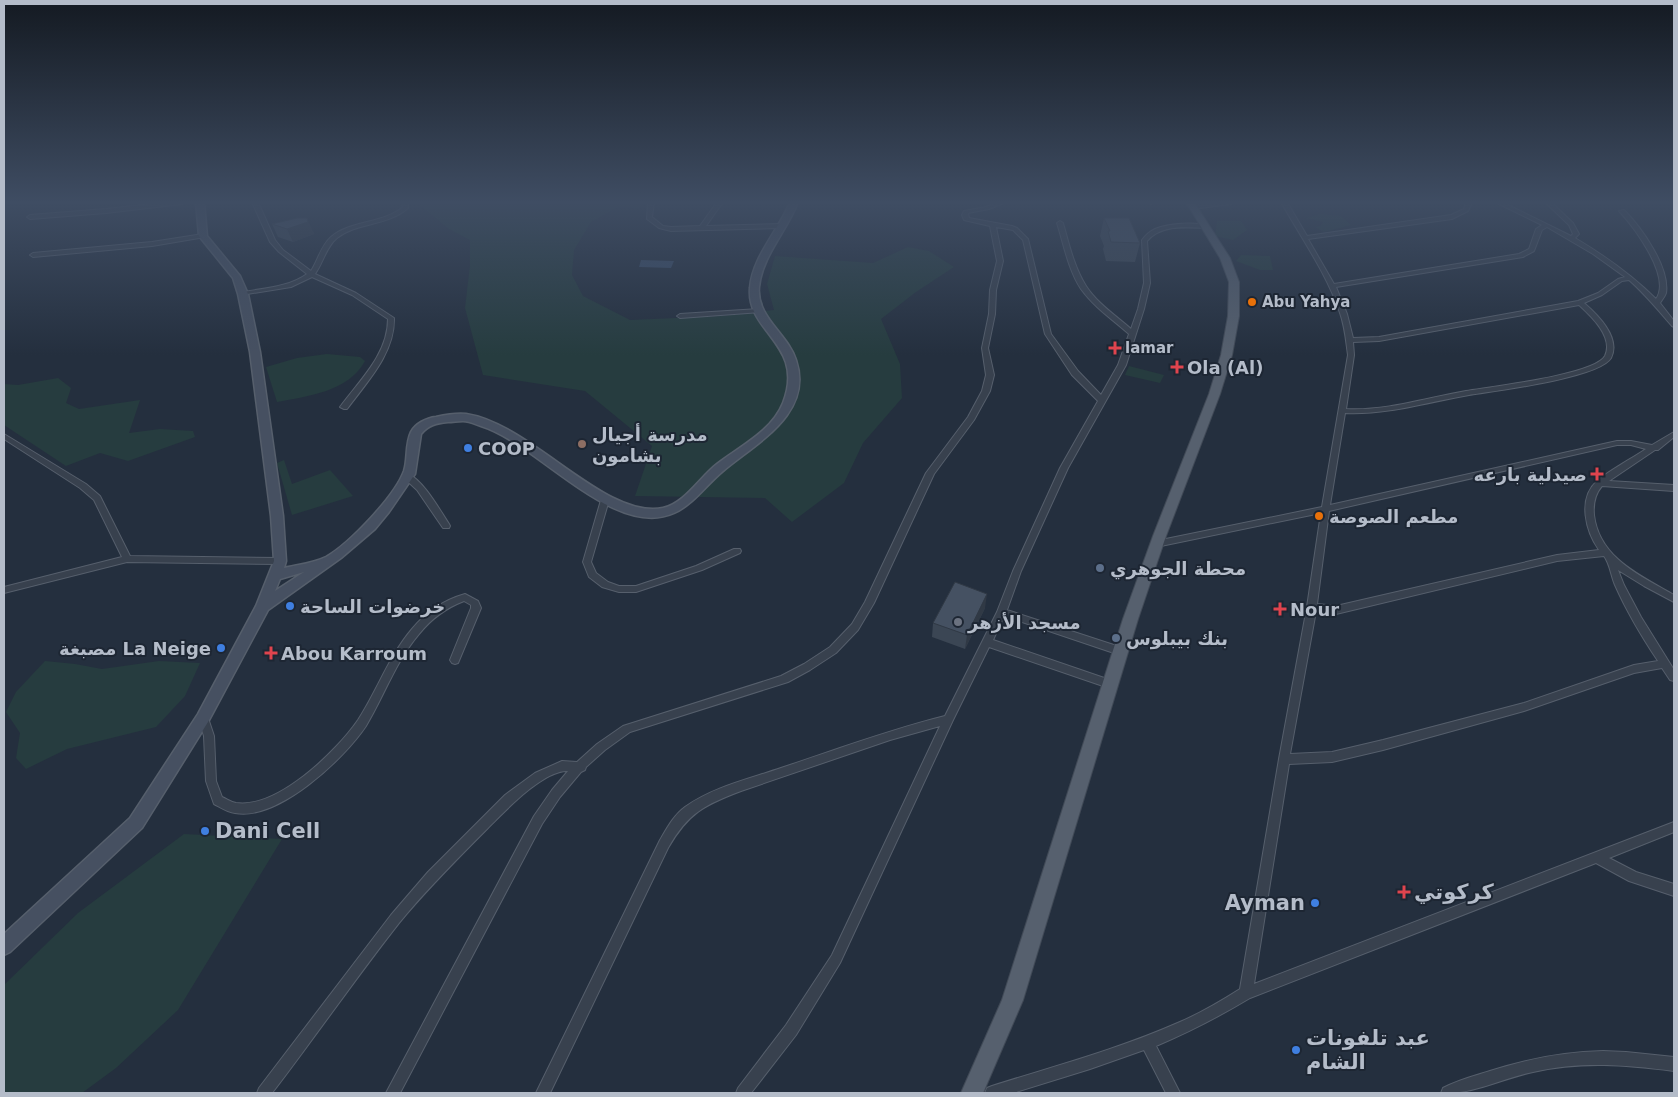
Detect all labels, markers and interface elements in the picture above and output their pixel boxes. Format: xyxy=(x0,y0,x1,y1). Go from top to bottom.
place label: Abu Yahya xyxy=(1262,293,1350,311)
marker: Abu Yahya xyxy=(1246,296,1258,308)
place label: lamar xyxy=(1125,339,1174,357)
marker: lamar xyxy=(1109,342,1121,354)
place label: Ola (Al) xyxy=(1187,357,1263,378)
marker: Ola (Al) xyxy=(1171,361,1183,373)
place label: مدرسة أجيال بشامون xyxy=(592,423,708,467)
place label: COOP xyxy=(478,438,535,459)
marker: مدرسة أجيال بشامون xyxy=(576,438,588,450)
marker: COOP xyxy=(462,442,474,454)
place label: صيدلية بارعه xyxy=(1473,464,1587,485)
marker: صيدلية بارعه xyxy=(1591,468,1603,480)
place label: مطعم الصوصة xyxy=(1329,506,1458,528)
marker: مطعم الصوصة xyxy=(1313,510,1325,522)
place label: محطة الجوهري xyxy=(1110,558,1246,580)
marker: محطة الجوهري xyxy=(1094,562,1106,574)
place label: خرضوات الساحة xyxy=(300,596,445,618)
place label: Nour xyxy=(1290,599,1339,620)
marker: خرضوات الساحة xyxy=(284,600,296,612)
marker: Nour xyxy=(1274,603,1286,615)
place label: مسجد الأزهر xyxy=(967,612,1081,634)
marker: مسجد الأزهر xyxy=(952,616,964,628)
place label: بنك بيبلوس xyxy=(1126,628,1228,650)
marker: بنك بيبلوس xyxy=(1110,632,1122,644)
place label: مصبغة La Neige xyxy=(59,638,211,659)
marker: مصبغة La Neige xyxy=(215,642,227,654)
place label: Abou Karroum xyxy=(281,643,427,664)
marker: Abou Karroum xyxy=(265,647,277,659)
place label: Dani Cell xyxy=(215,819,320,843)
marker: Dani Cell xyxy=(199,825,211,837)
place label: كركوتي xyxy=(1414,880,1495,904)
marker: كركوتي xyxy=(1398,886,1410,898)
place label: Ayman xyxy=(1225,891,1305,915)
marker: Ayman xyxy=(1309,897,1321,909)
place label: عبد تلفونات الشام xyxy=(1306,1026,1430,1074)
marker: عبد تلفونات الشام xyxy=(1290,1044,1302,1056)

